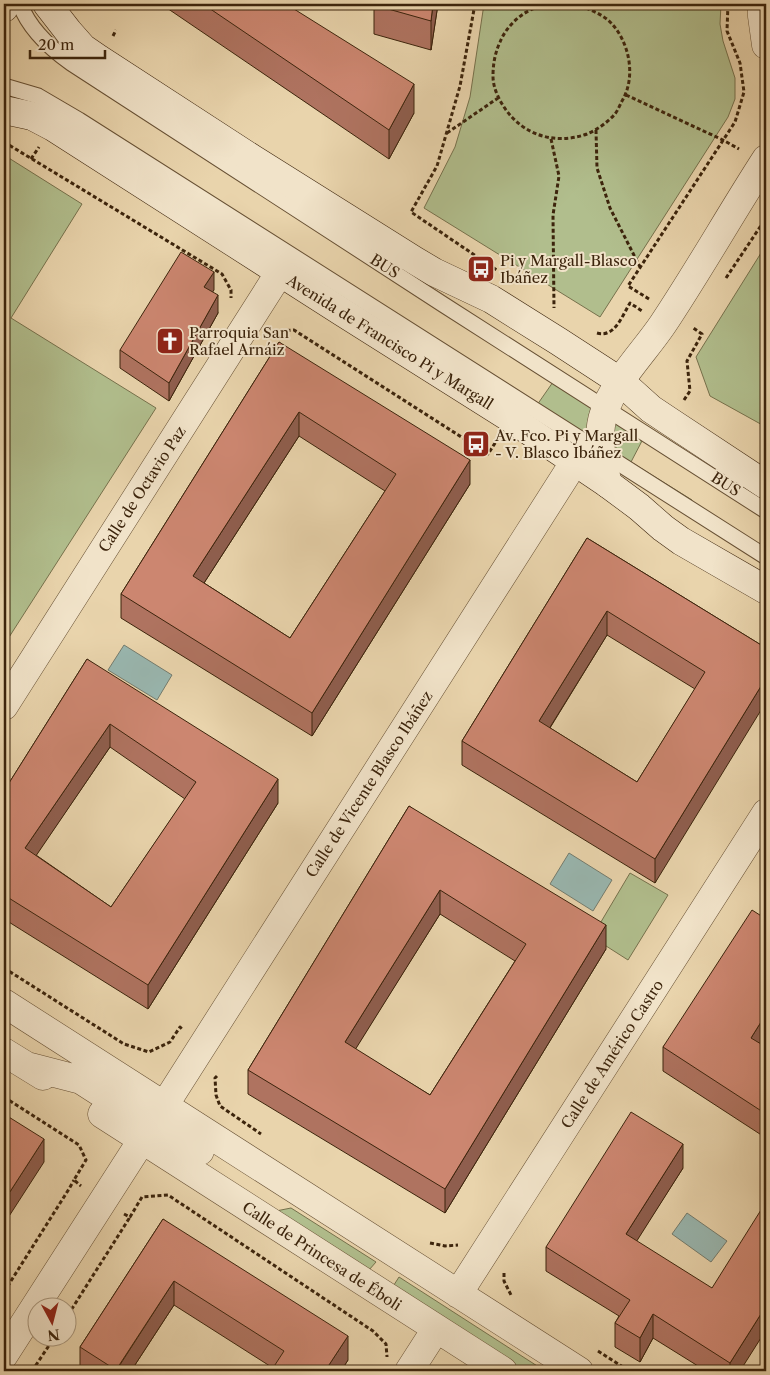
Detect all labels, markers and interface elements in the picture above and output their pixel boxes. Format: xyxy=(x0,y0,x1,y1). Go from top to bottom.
scale bar xyxy=(30,28,105,60)
text: 20 m xyxy=(38,35,74,54)
street label: BUS xyxy=(367,250,403,282)
place label: Pi y Margall-Blasco Ibáñez xyxy=(500,251,637,287)
bus stop icon: Pi y Margall-Blasco Ibáñez xyxy=(466,254,496,284)
street label: Avenida de Francisco Pi y Margall xyxy=(282,270,497,414)
place label: Parroquia San Rafael Arnáiz xyxy=(189,323,290,359)
church icon: Parroquia San Rafael Arnáiz xyxy=(155,326,185,356)
street label: Calle de Octavio Paz xyxy=(94,422,190,556)
place label: Av. Fco. Pi y Margall - V. Blasco Ibáñez xyxy=(494,426,639,462)
bus stop icon: Av. Fco. Pi y Margall - V. Blasco Ibáñez xyxy=(461,429,491,459)
street label: BUS xyxy=(708,468,744,500)
street label: Calle de Vicente Blasco Ibáñez xyxy=(301,687,437,881)
street label: Calle de Américo Castro xyxy=(557,976,667,1132)
street label: Calle de Princesa de Éboli xyxy=(239,1197,406,1315)
north arrow xyxy=(28,1298,78,1348)
text: N xyxy=(46,1325,61,1345)

